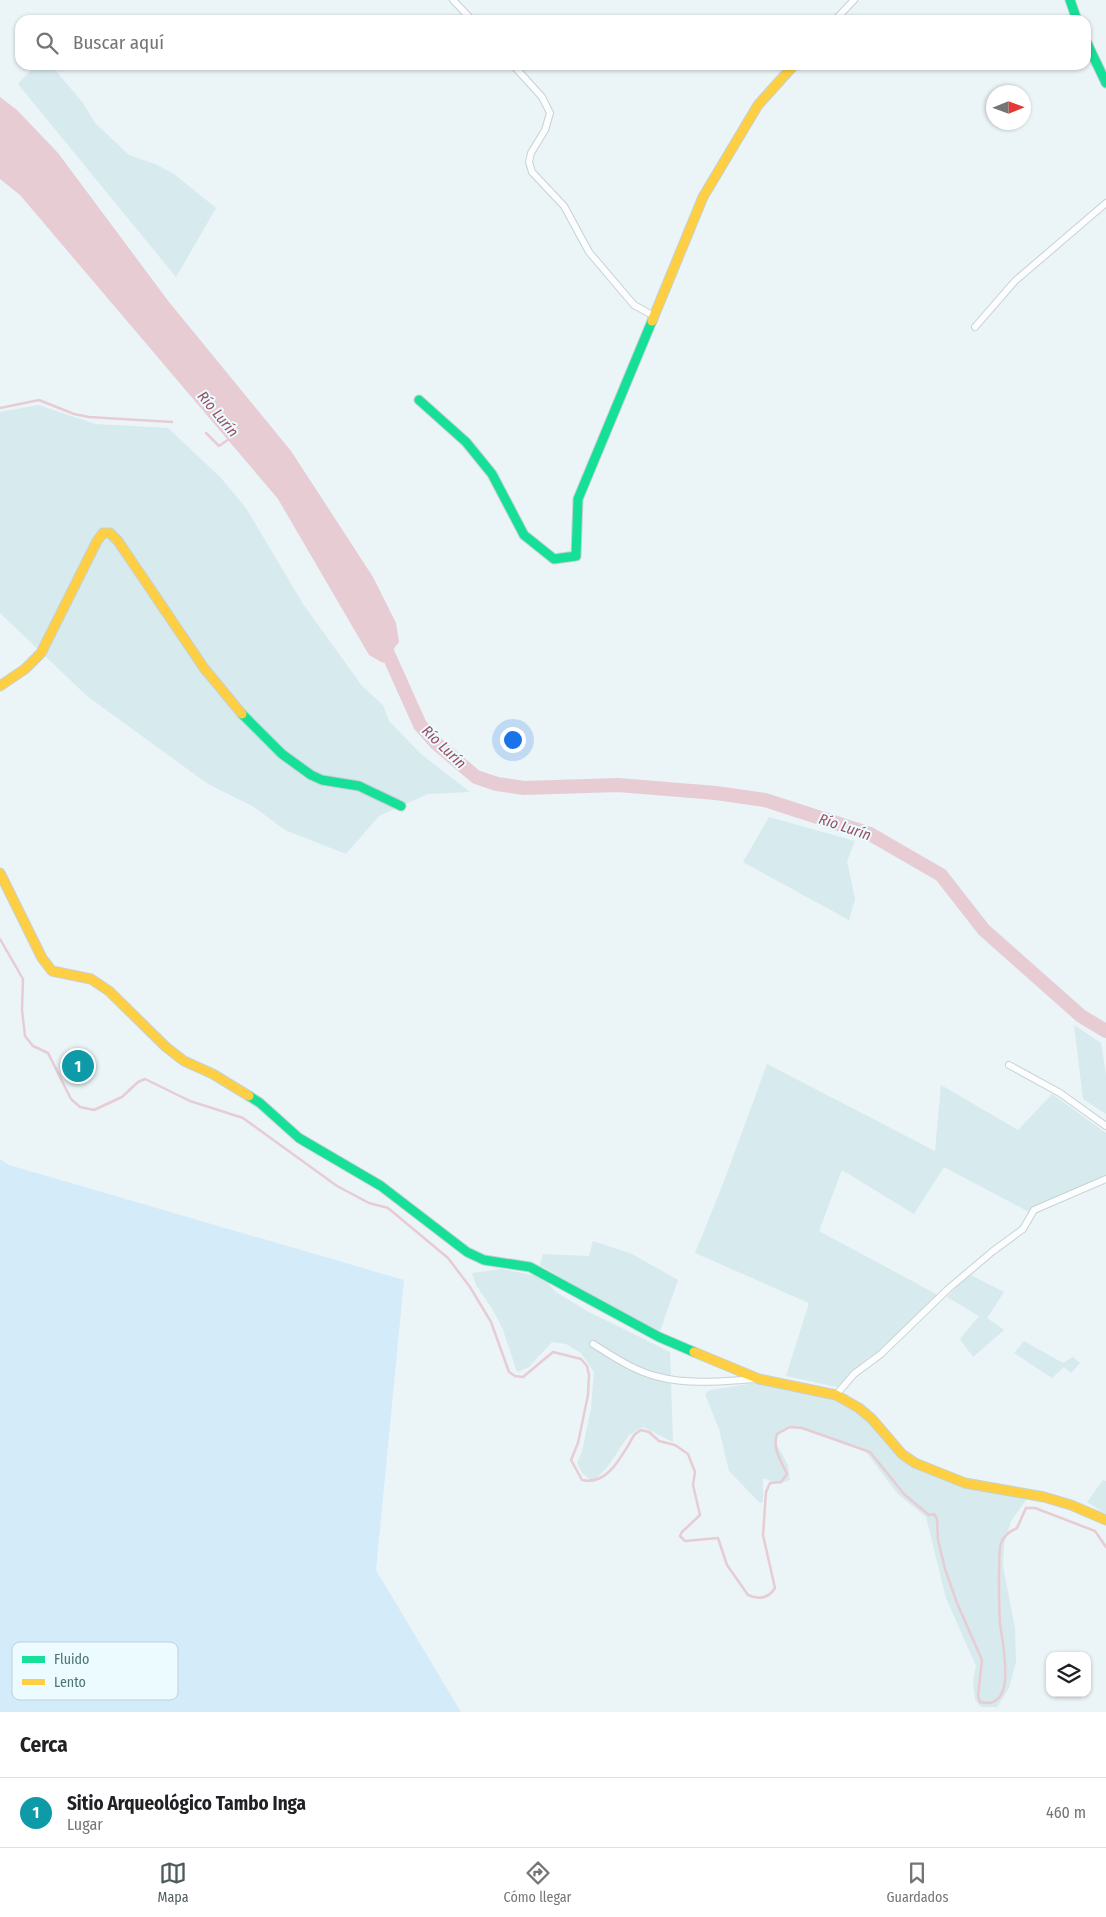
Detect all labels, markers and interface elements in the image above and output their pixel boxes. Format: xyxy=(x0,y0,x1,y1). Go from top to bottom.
search box xyxy=(15,15,1091,70)
icon: search xyxy=(33,29,61,57)
text: Buscar aquí xyxy=(73,31,164,54)
north arrow xyxy=(986,85,1031,130)
water label: Río Lurín xyxy=(194,387,242,441)
water label: Río Lurín xyxy=(418,722,470,772)
your location xyxy=(500,727,526,753)
water label: Río Lurín xyxy=(816,810,874,844)
pin: 1 xyxy=(62,1047,94,1085)
legend xyxy=(12,1642,178,1700)
text: Fluido xyxy=(54,1651,89,1668)
map controls xyxy=(1046,1652,1091,1697)
button: layers xyxy=(1046,1652,1091,1697)
text: Lento xyxy=(54,1674,86,1691)
text: Cerca xyxy=(20,1732,68,1758)
text: Sitio Arqueológico Tambo Inga xyxy=(67,1792,306,1815)
text: 1 xyxy=(33,1803,39,1822)
text: 460 m xyxy=(1046,1803,1086,1822)
text: Lugar xyxy=(67,1815,103,1834)
tab: Mapa xyxy=(158,1859,189,1906)
tab: Cómo llegar xyxy=(504,1859,571,1906)
tab: Guardados xyxy=(887,1859,948,1906)

